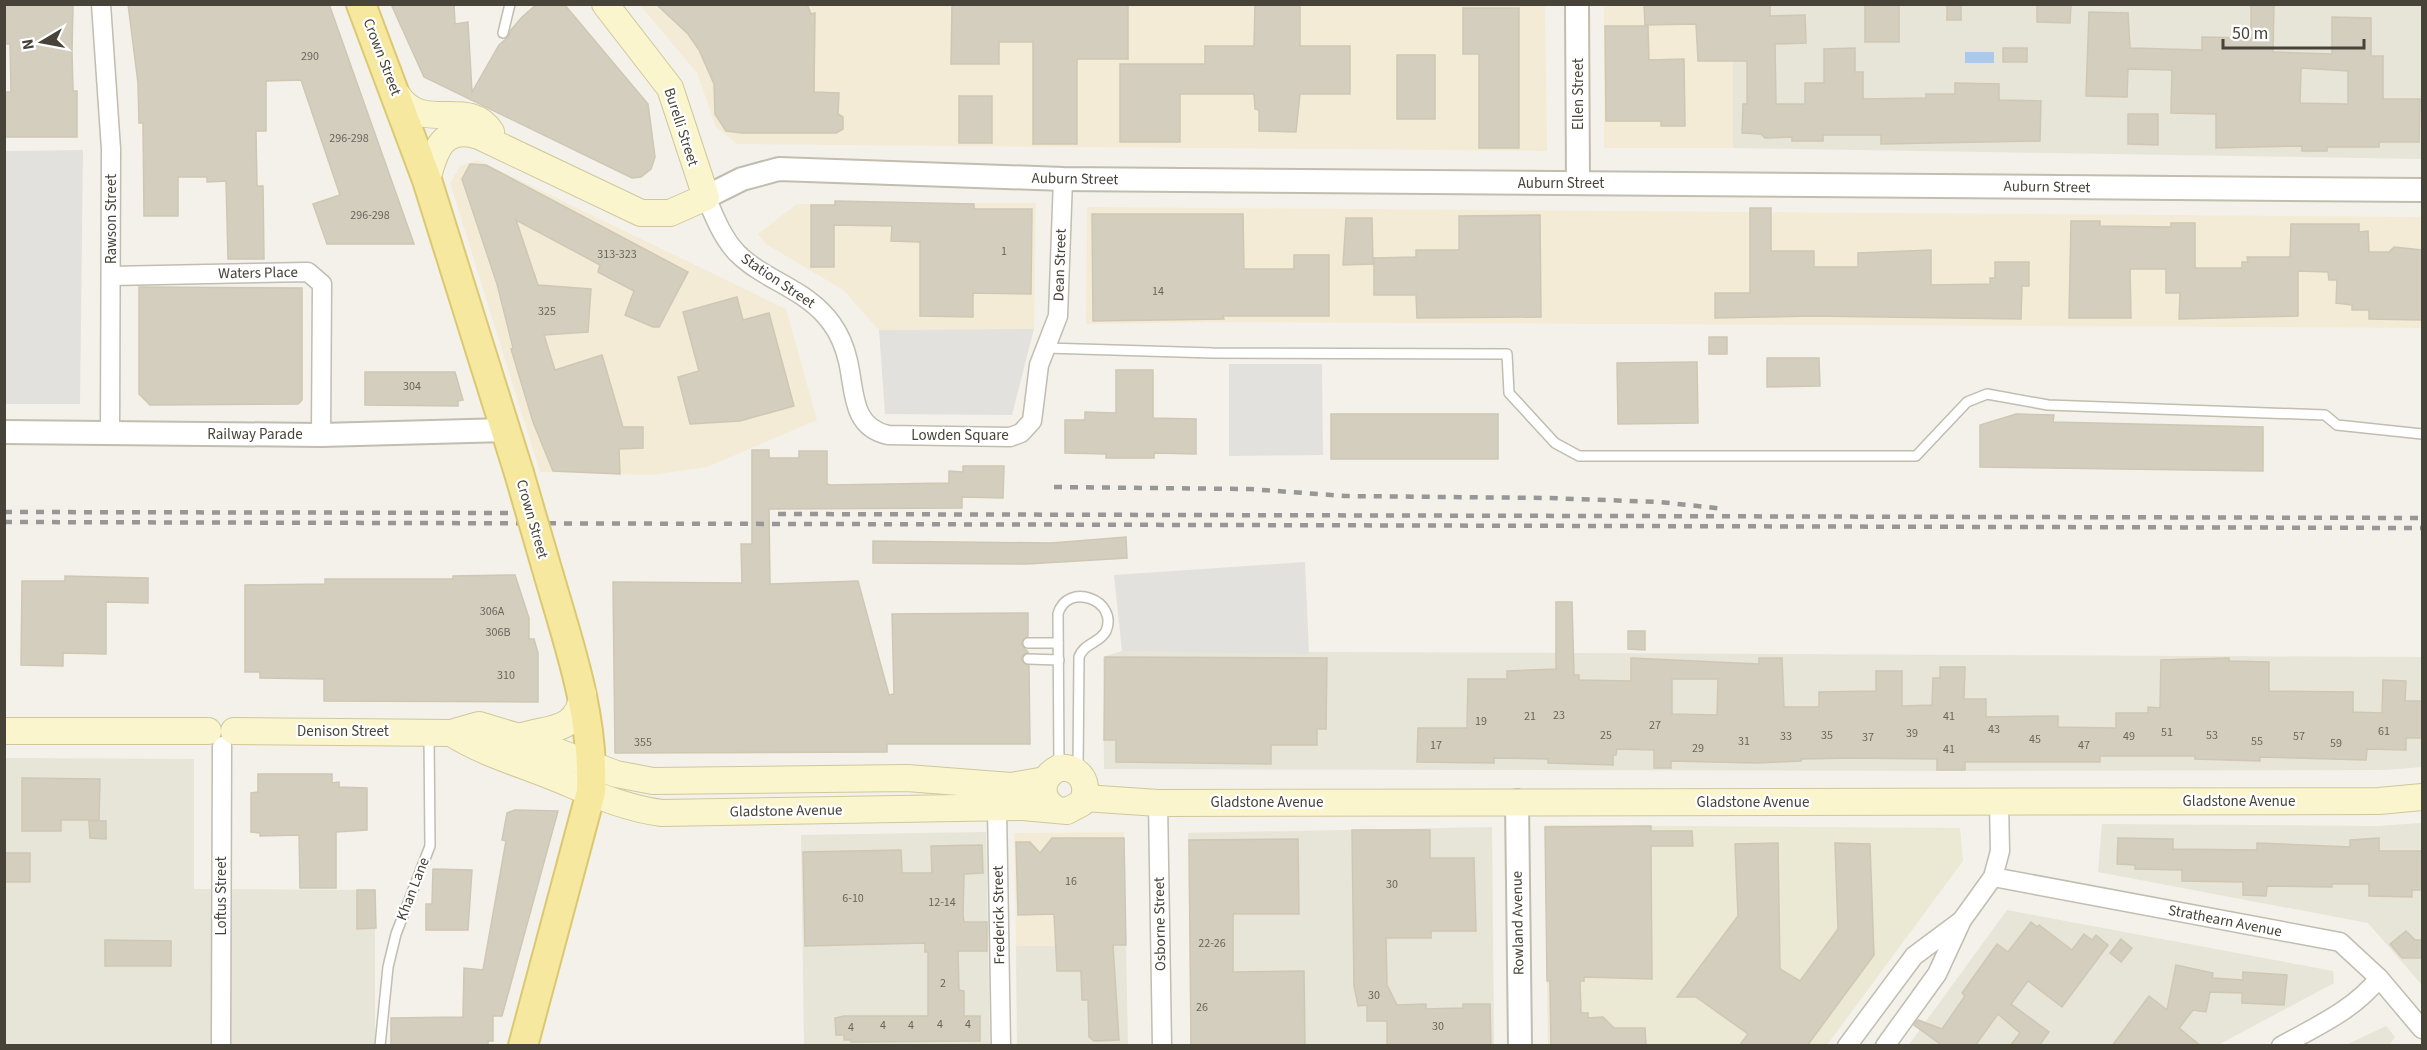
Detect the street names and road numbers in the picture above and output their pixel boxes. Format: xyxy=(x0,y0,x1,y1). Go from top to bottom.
street label: Crown Street xyxy=(358,15,406,99)
street label: Ellen Street xyxy=(1568,58,1589,130)
street label: Burelli Street xyxy=(658,85,704,169)
street label: Auburn Street xyxy=(1031,168,1119,190)
street label: Auburn Street xyxy=(1518,173,1604,194)
street label: Rawson Street xyxy=(101,174,122,264)
street label: Auburn Street xyxy=(2003,176,2091,198)
street label: Dean Street xyxy=(1048,228,1072,302)
street label: Station Street xyxy=(737,248,819,314)
street label: Waters Place xyxy=(218,262,298,284)
street label: Railway Parade xyxy=(207,424,303,445)
street label: Lowden Square xyxy=(911,425,1009,446)
street label: Crown Street xyxy=(511,477,553,561)
street label: Denison Street xyxy=(297,721,389,742)
street label: Gladstone Avenue xyxy=(2183,791,2295,812)
street label: Gladstone Avenue xyxy=(1211,792,1323,813)
street label: Gladstone Avenue xyxy=(1697,792,1809,813)
street label: Gladstone Avenue xyxy=(729,800,843,822)
street label: Khan Lane xyxy=(391,854,435,924)
street label: Loftus Street xyxy=(211,856,232,936)
street label: Frederick Street xyxy=(988,865,1010,965)
street label: Rowland Avenue xyxy=(1507,871,1529,975)
street label: Osborne Street xyxy=(1149,877,1171,971)
street label: Strathearn Avenue xyxy=(2166,900,2284,942)

